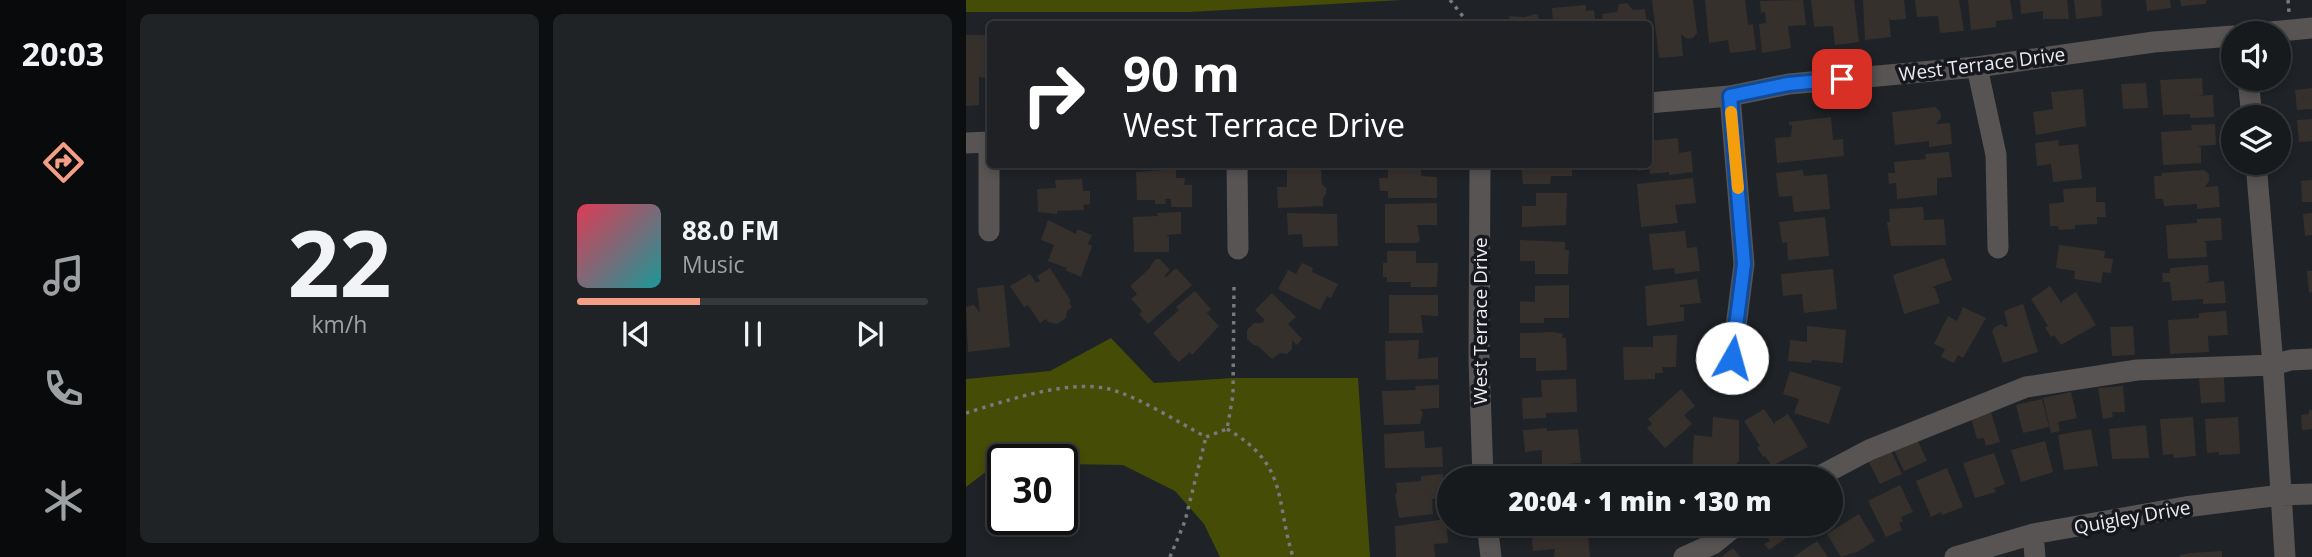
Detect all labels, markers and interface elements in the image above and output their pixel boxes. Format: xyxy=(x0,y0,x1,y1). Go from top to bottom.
map controls xyxy=(2221,21,2291,175)
button: sound xyxy=(2221,21,2291,91)
text: 20:03 xyxy=(22,32,104,75)
text: 90 m xyxy=(1123,40,1240,106)
street label: West Terrace Drive xyxy=(1897,41,2067,87)
icon: right xyxy=(1008,49,1099,140)
pin xyxy=(1812,49,1872,109)
icon: arrive xyxy=(1823,60,1861,98)
text: West Terrace Drive xyxy=(1123,103,1405,146)
button: layers xyxy=(2221,105,2291,175)
icon: directions xyxy=(39,138,88,187)
text: 22 xyxy=(287,200,392,324)
text: 88.0 FM xyxy=(682,212,780,248)
street label: West Terrace Drive xyxy=(1467,237,1493,405)
text: Music xyxy=(682,248,745,280)
icon: music xyxy=(39,251,88,300)
text: km/h xyxy=(312,308,367,340)
icon: previous xyxy=(617,315,655,353)
icon: pause xyxy=(734,315,772,353)
icon: next xyxy=(851,315,889,353)
position arrow xyxy=(1695,321,1769,395)
icon: phone xyxy=(39,364,88,413)
speed limit sign: 30 xyxy=(987,444,1078,535)
icon: climate xyxy=(39,476,88,525)
text: 20:04 · 1 min · 130 m xyxy=(1509,483,1771,519)
street label: Quigley Drive xyxy=(2072,494,2192,540)

